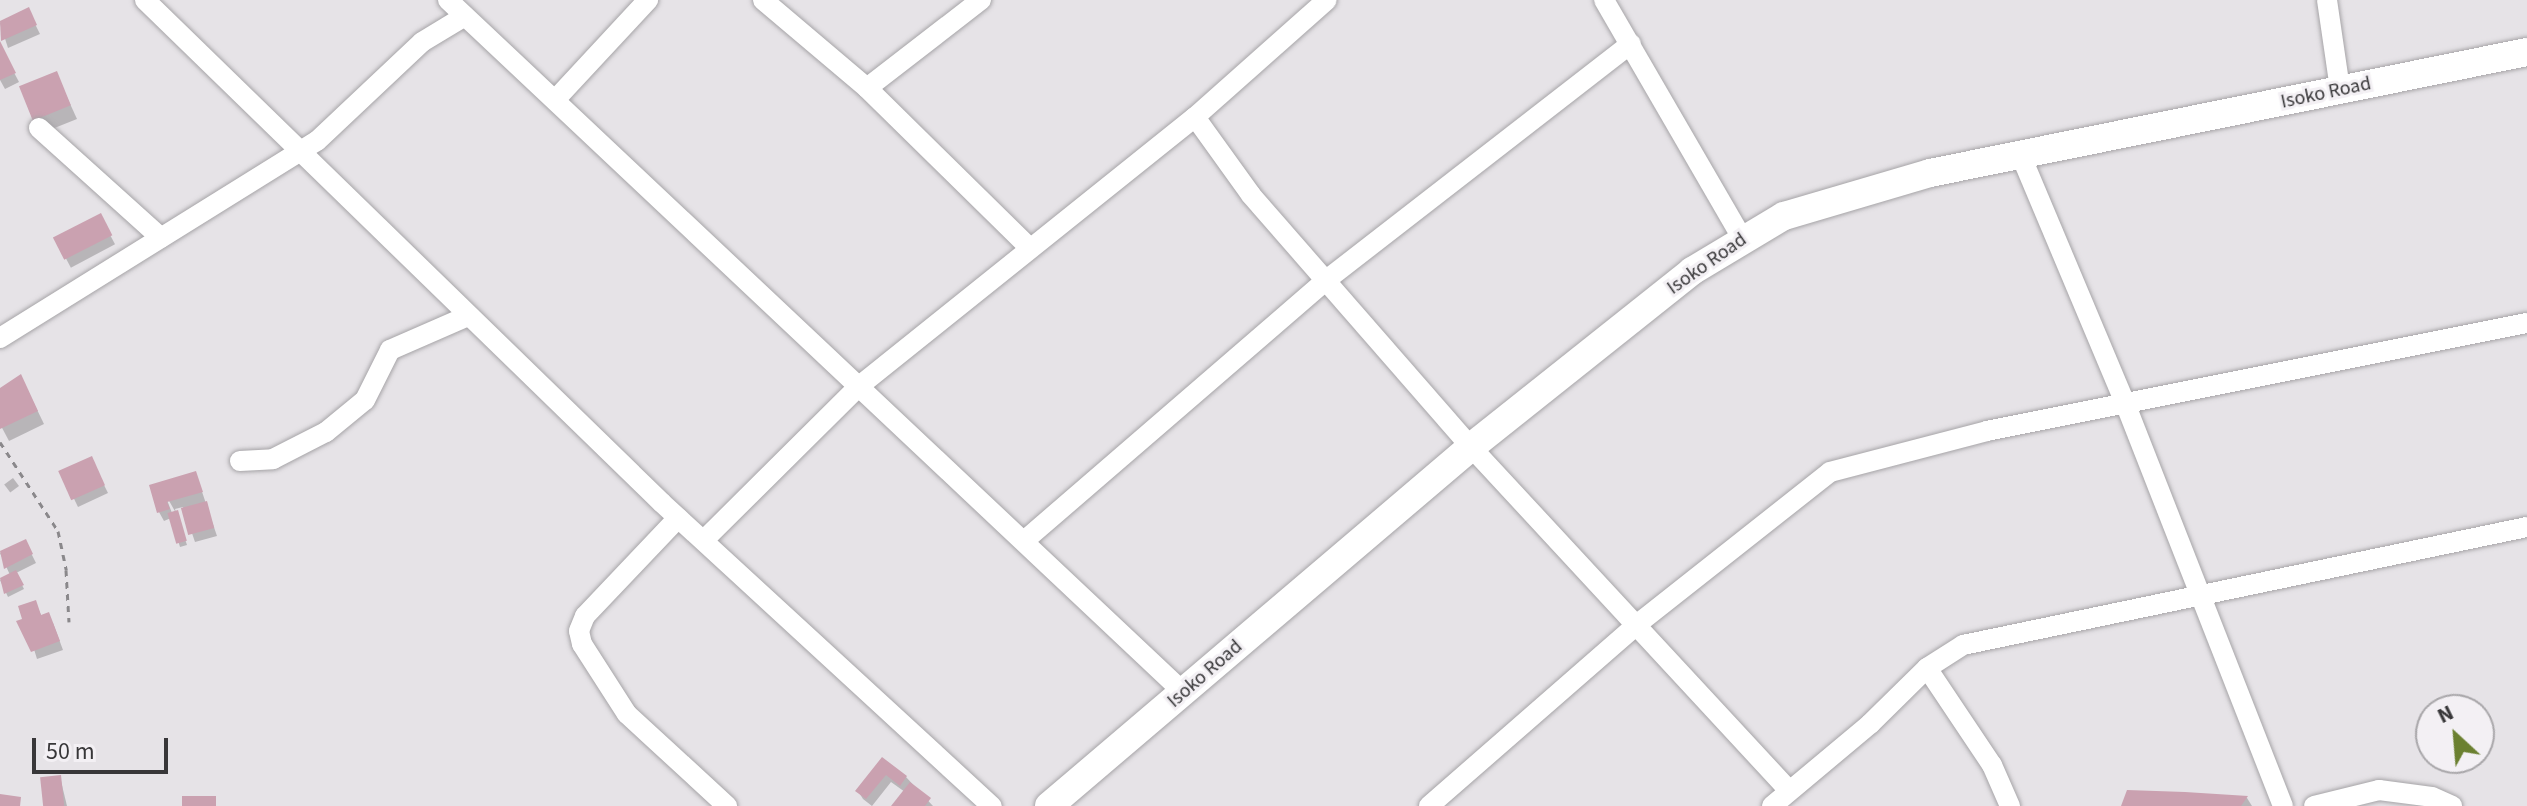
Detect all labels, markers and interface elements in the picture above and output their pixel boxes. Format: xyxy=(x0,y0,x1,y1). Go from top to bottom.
street label: Isoko Road xyxy=(2279,72,2373,114)
street label: Isoko Road xyxy=(1663,228,1751,300)
street label: Isoko Road xyxy=(1162,635,1248,713)
north arrow xyxy=(2415,694,2495,774)
text: N xyxy=(2432,697,2459,732)
scale bar xyxy=(36,722,172,772)
text: 50 m xyxy=(46,734,95,769)

